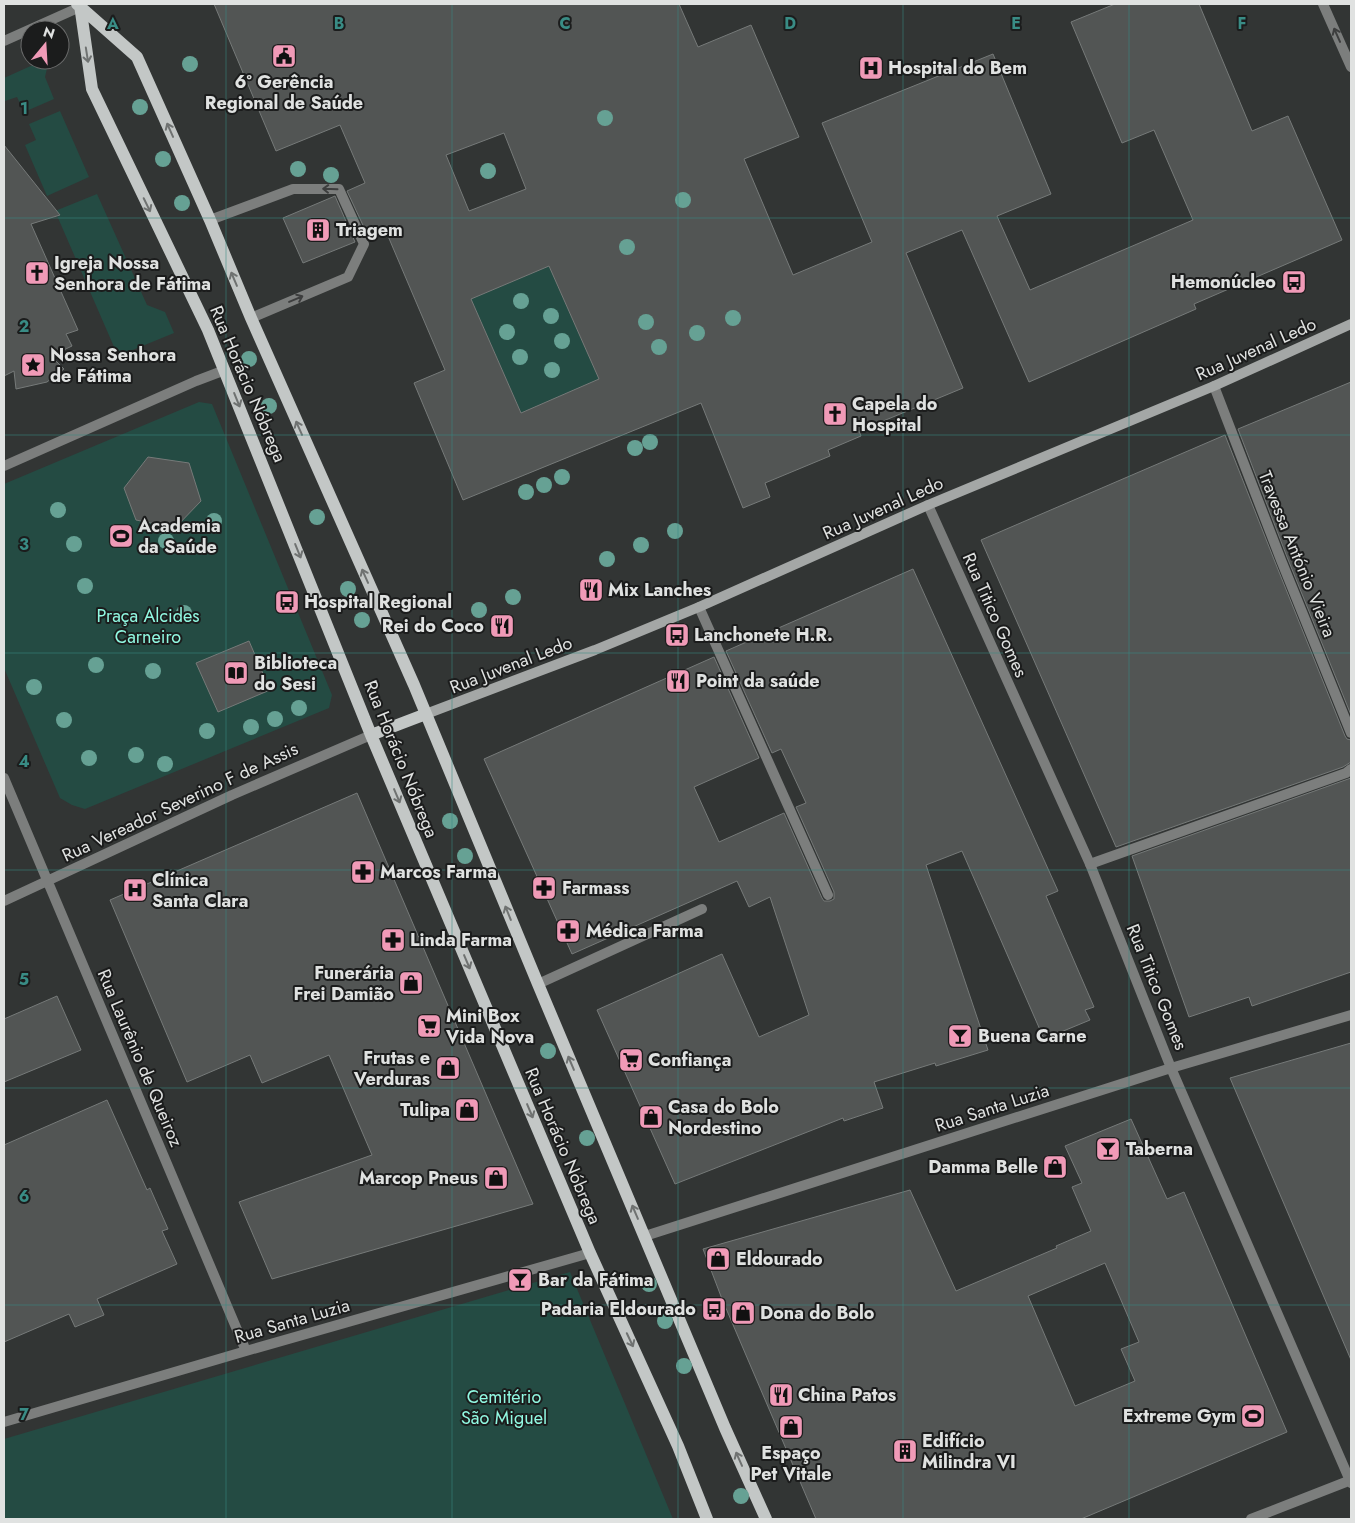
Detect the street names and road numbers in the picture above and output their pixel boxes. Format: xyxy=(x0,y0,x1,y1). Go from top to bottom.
street label: Rua Horácio Nóbrega xyxy=(203,302,293,466)
street label: Rua Juvenal Ledo xyxy=(1192,311,1321,387)
street label: Travessa António Vieira xyxy=(1252,467,1342,641)
street label: Rua Juvenal Ledo xyxy=(819,470,948,546)
street label: Rua Titico Gomes xyxy=(956,549,1034,681)
street label: Rua Juvenal Ledo xyxy=(446,630,576,700)
street label: Rua Horácio Nóbrega xyxy=(358,676,444,842)
street label: Rua Vereador Severino F de Assis xyxy=(58,736,302,868)
street label: Rua Titico Gomes xyxy=(1120,920,1194,1054)
street label: Rua Laurênio de Queiroz xyxy=(91,965,189,1151)
street label: Rua Horácio Nóbrega xyxy=(518,1064,608,1228)
street label: Rua Santa Luzia xyxy=(932,1077,1052,1139)
street label: Rua Santa Luzia xyxy=(231,1292,353,1350)

